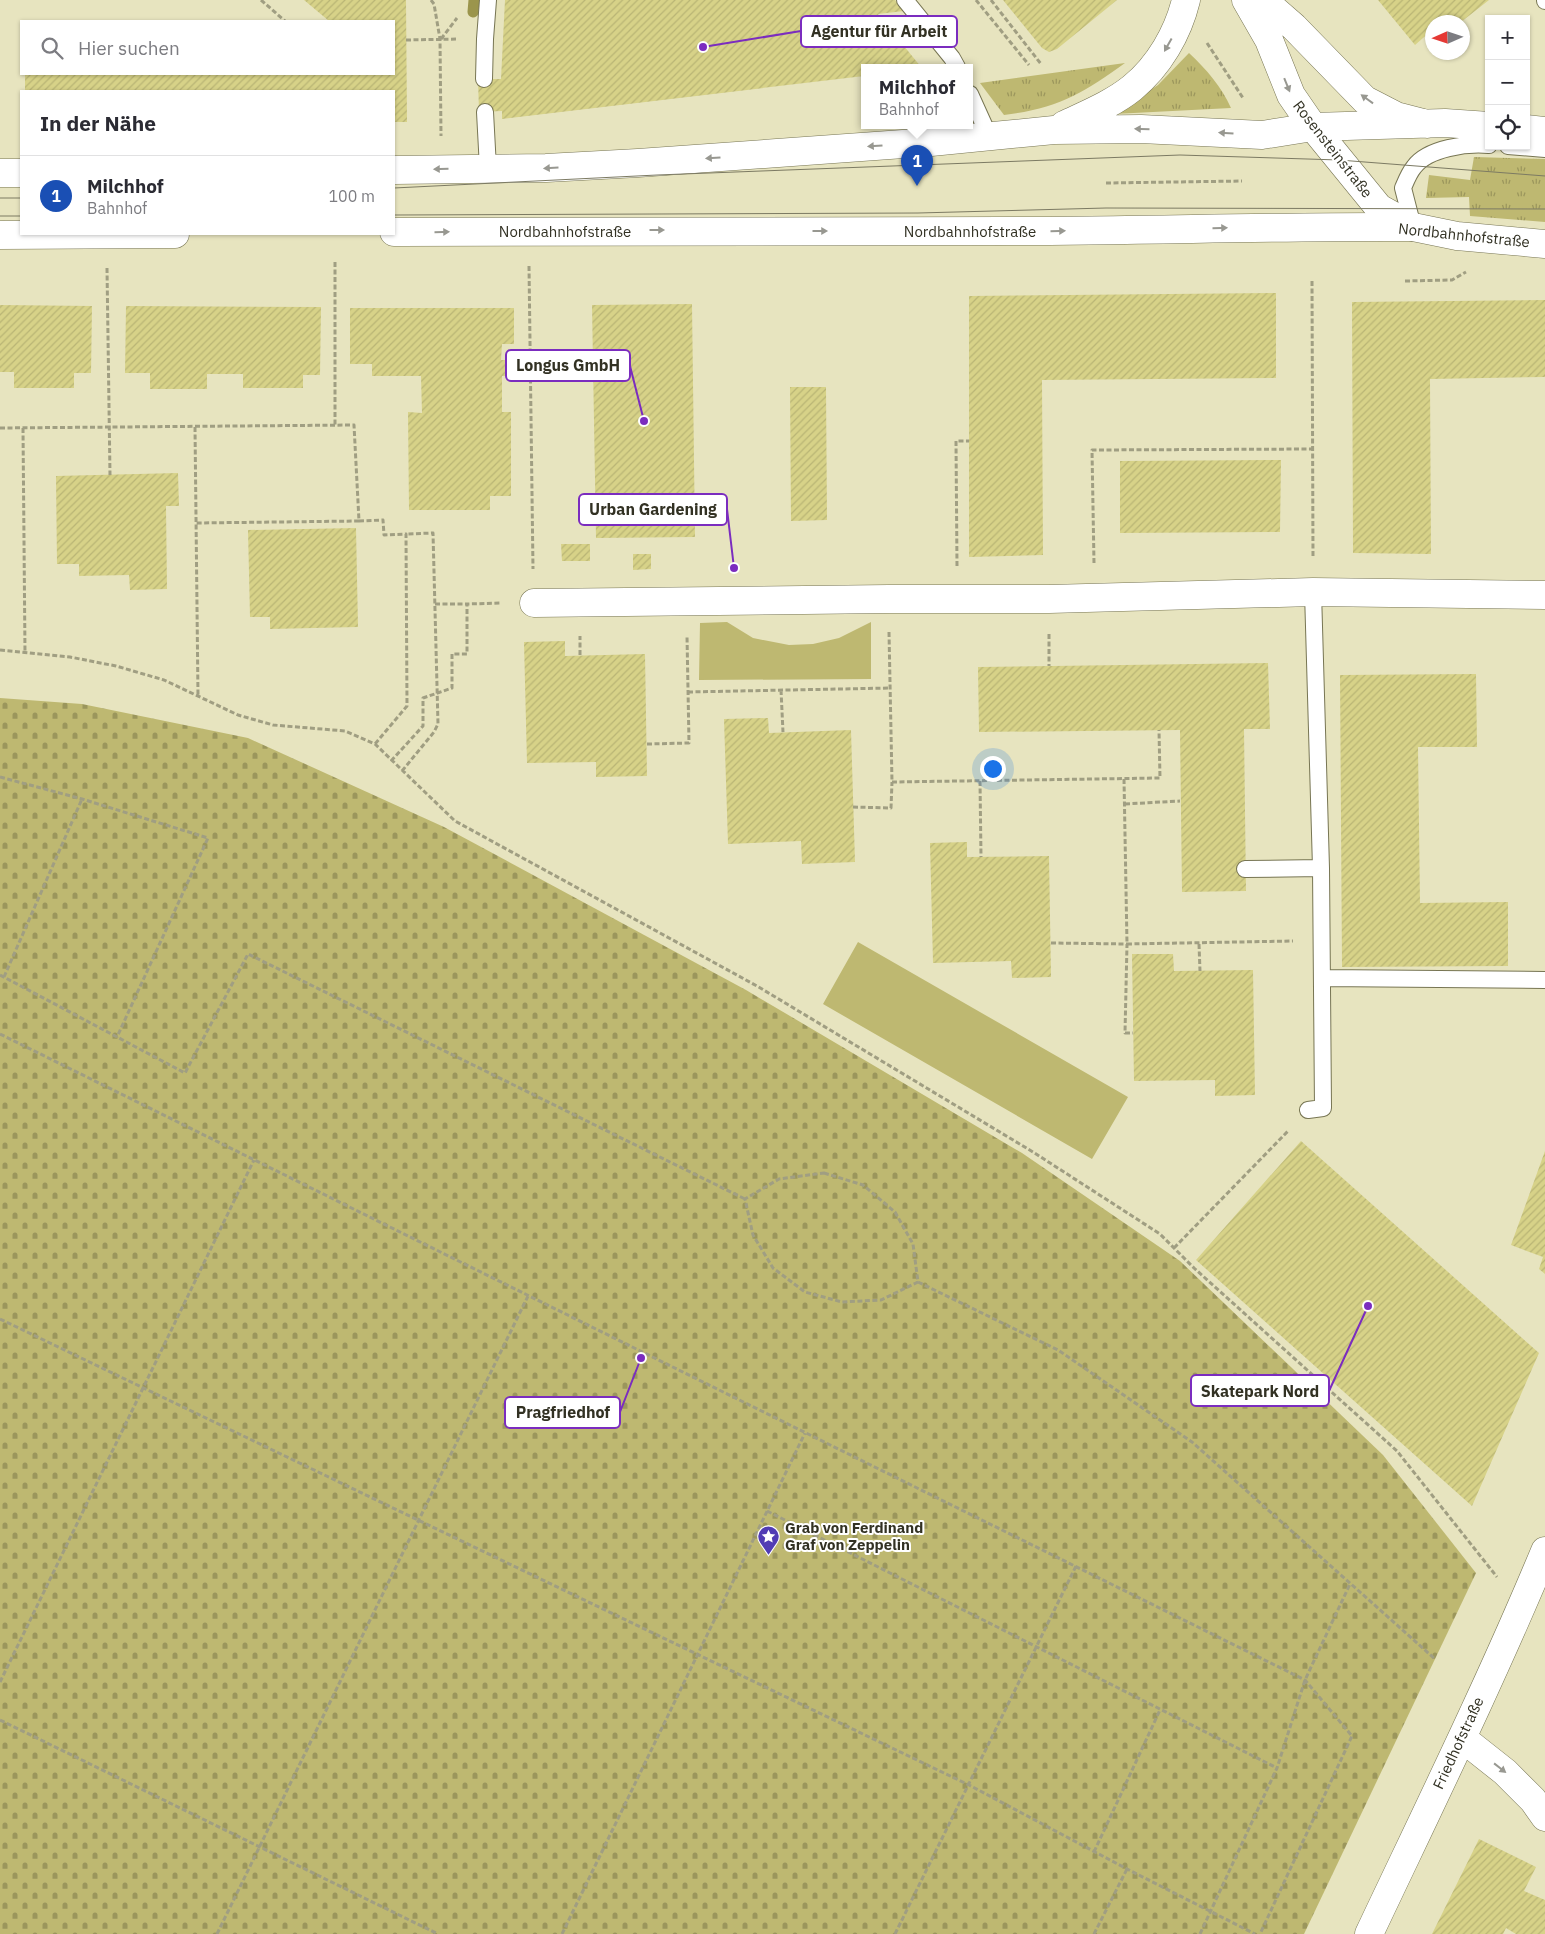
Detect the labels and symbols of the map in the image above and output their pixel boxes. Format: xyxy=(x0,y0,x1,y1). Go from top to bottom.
north arrow xyxy=(1425,15,1470,60)
callout: Agentur für Arbeit xyxy=(801,16,957,47)
text: Agentur für Arbeit xyxy=(811,21,947,41)
one-way arrow xyxy=(1164,37,1172,52)
one-way arrow xyxy=(1283,78,1291,93)
one-way arrow xyxy=(1360,94,1374,104)
street label: Rosensteinstraße xyxy=(1289,96,1377,202)
one-way arrow xyxy=(1133,125,1149,133)
one-way arrow xyxy=(1218,128,1234,136)
one-way arrow xyxy=(867,142,883,150)
pin: 1 xyxy=(901,145,933,186)
one-way arrow xyxy=(704,154,720,162)
one-way arrow xyxy=(542,164,558,172)
one-way arrow xyxy=(432,165,448,173)
street label: Nordbahnhofstraße xyxy=(1397,219,1531,251)
street label: Nordbahnhofstraße xyxy=(499,222,631,241)
street label: Nordbahnhofstraße xyxy=(904,222,1036,241)
one-way arrow xyxy=(1213,224,1229,232)
one-way arrow xyxy=(650,226,666,234)
one-way arrow xyxy=(812,227,828,235)
one-way arrow xyxy=(1050,227,1066,235)
one-way arrow xyxy=(435,228,451,236)
callout: Longus GmbH xyxy=(506,350,630,381)
text: Longus GmbH xyxy=(516,355,620,375)
callout: Urban Gardening xyxy=(579,494,727,525)
text: Urban Gardening xyxy=(589,499,717,519)
your location xyxy=(980,756,1006,782)
callout: Skatepark Nord xyxy=(1191,1375,1329,1406)
text: Skatepark Nord xyxy=(1201,1381,1319,1401)
callout: Pragfriedhof xyxy=(505,1397,620,1428)
text: Pragfriedhof xyxy=(516,1402,610,1422)
place label: Grab von Ferdinand Graf von Zeppelin xyxy=(785,1518,923,1554)
place icon: Grab von Ferdinand Graf von Zeppelin xyxy=(757,1524,781,1555)
street label: Friedhofstraße xyxy=(1428,1694,1488,1792)
one-way arrow xyxy=(1493,1763,1506,1774)

